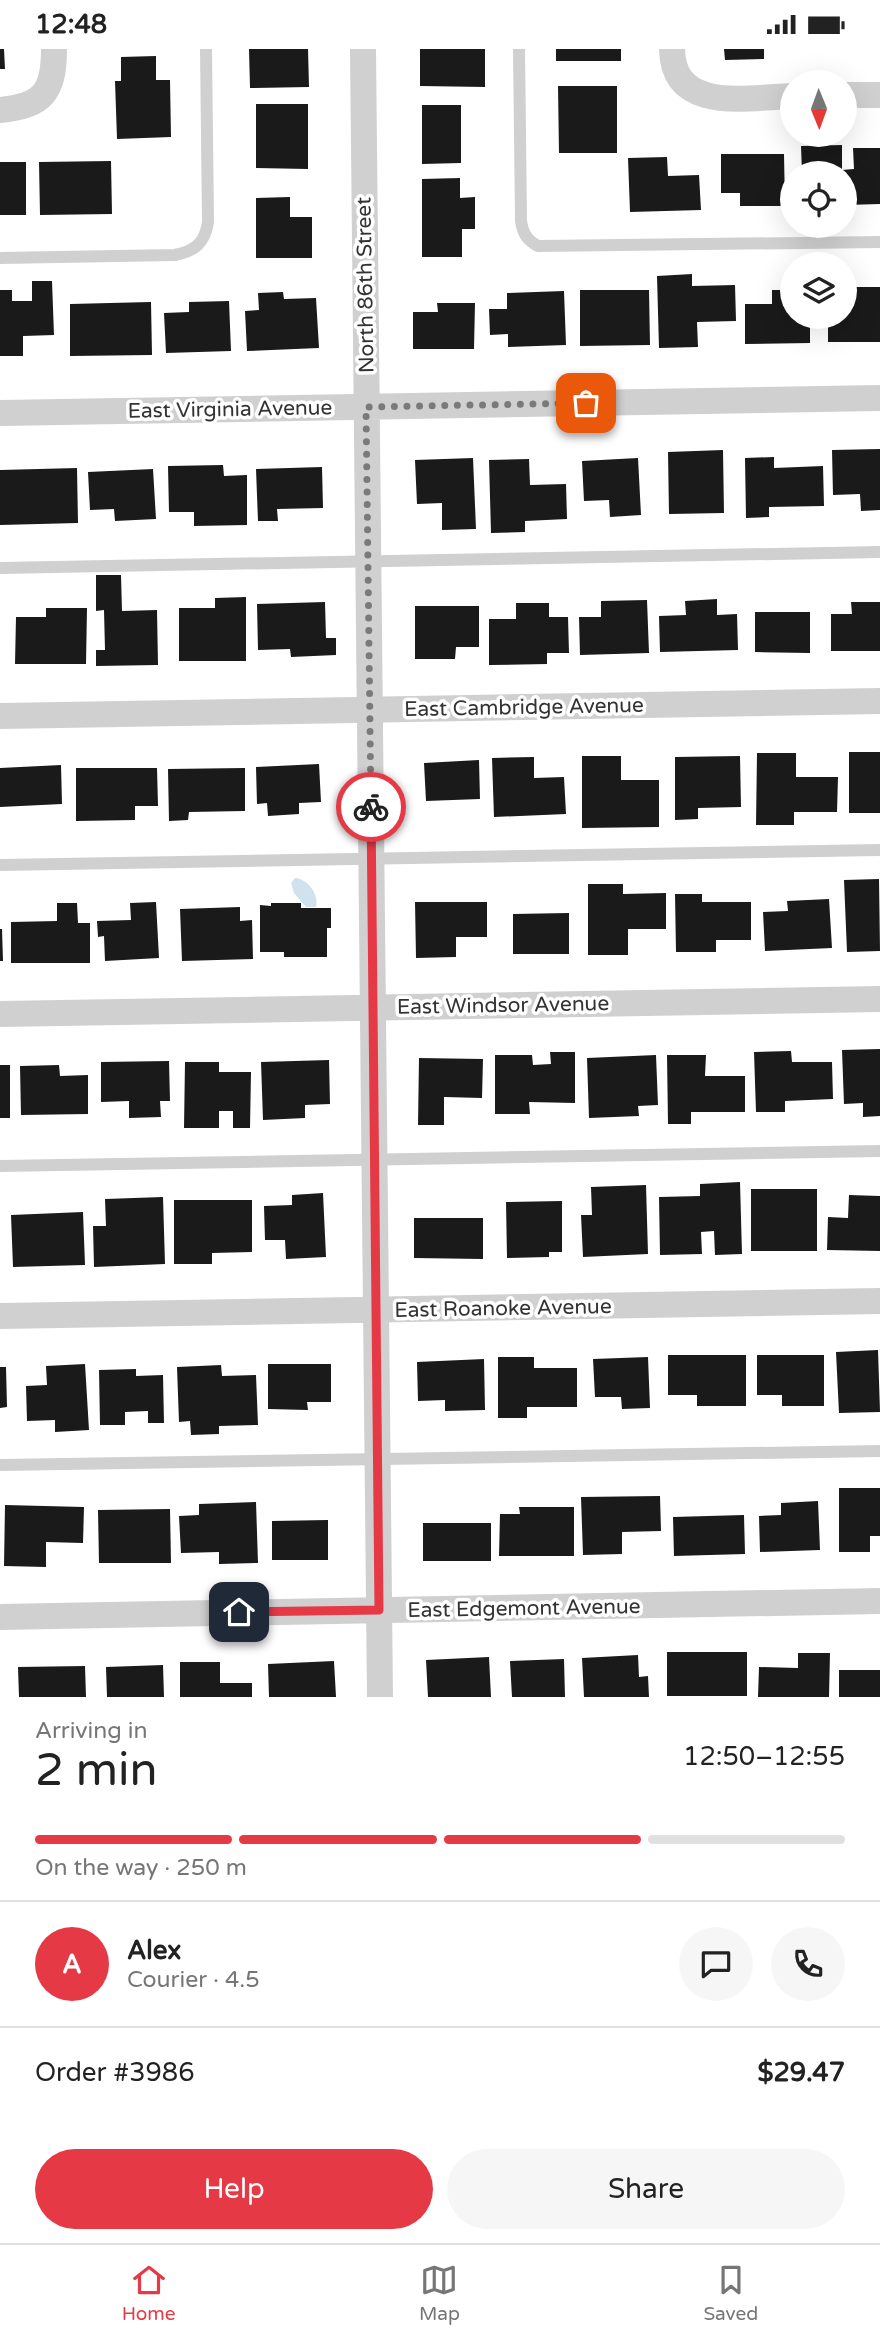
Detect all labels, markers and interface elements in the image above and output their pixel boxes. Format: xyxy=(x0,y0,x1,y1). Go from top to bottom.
text: 12:48 xyxy=(35,9,107,40)
north arrow xyxy=(780,70,858,147)
map controls xyxy=(780,70,857,329)
button: locate xyxy=(780,161,857,238)
street label: North 86th Street xyxy=(351,197,380,373)
button: layers xyxy=(780,252,857,329)
pin xyxy=(556,373,616,433)
icon: bag xyxy=(567,384,605,422)
street label: East Virginia Avenue xyxy=(127,395,333,424)
street label: East Cambridge Avenue xyxy=(404,693,644,722)
courier xyxy=(336,772,406,842)
icon: bike xyxy=(352,788,390,826)
street label: East Windsor Avenue xyxy=(397,991,609,1020)
street label: East Roanoke Avenue xyxy=(394,1294,612,1323)
pin xyxy=(209,1582,269,1642)
icon: home xyxy=(220,1593,258,1631)
street label: East Edgemont Avenue xyxy=(407,1594,641,1623)
text: Arriving in xyxy=(35,1717,148,1745)
text: 12:50–12:55 xyxy=(683,1741,845,1772)
text: 2 min xyxy=(35,1743,158,1798)
text: On the way · 250 m xyxy=(35,1854,247,1882)
button: chat xyxy=(679,1927,753,2001)
button: phone xyxy=(771,1927,845,2001)
text: Alex xyxy=(127,1935,181,1966)
text: A xyxy=(62,1949,82,1980)
text: Courier · 4.5 xyxy=(127,1966,260,1994)
text: Order #3986 xyxy=(35,2057,195,2088)
text: $29.47 xyxy=(757,2057,845,2088)
button: Help xyxy=(35,2149,433,2229)
button: Share xyxy=(447,2149,845,2229)
tab: Home xyxy=(122,2261,176,2325)
tab: Map xyxy=(419,2261,460,2325)
tab: Saved xyxy=(703,2261,758,2325)

